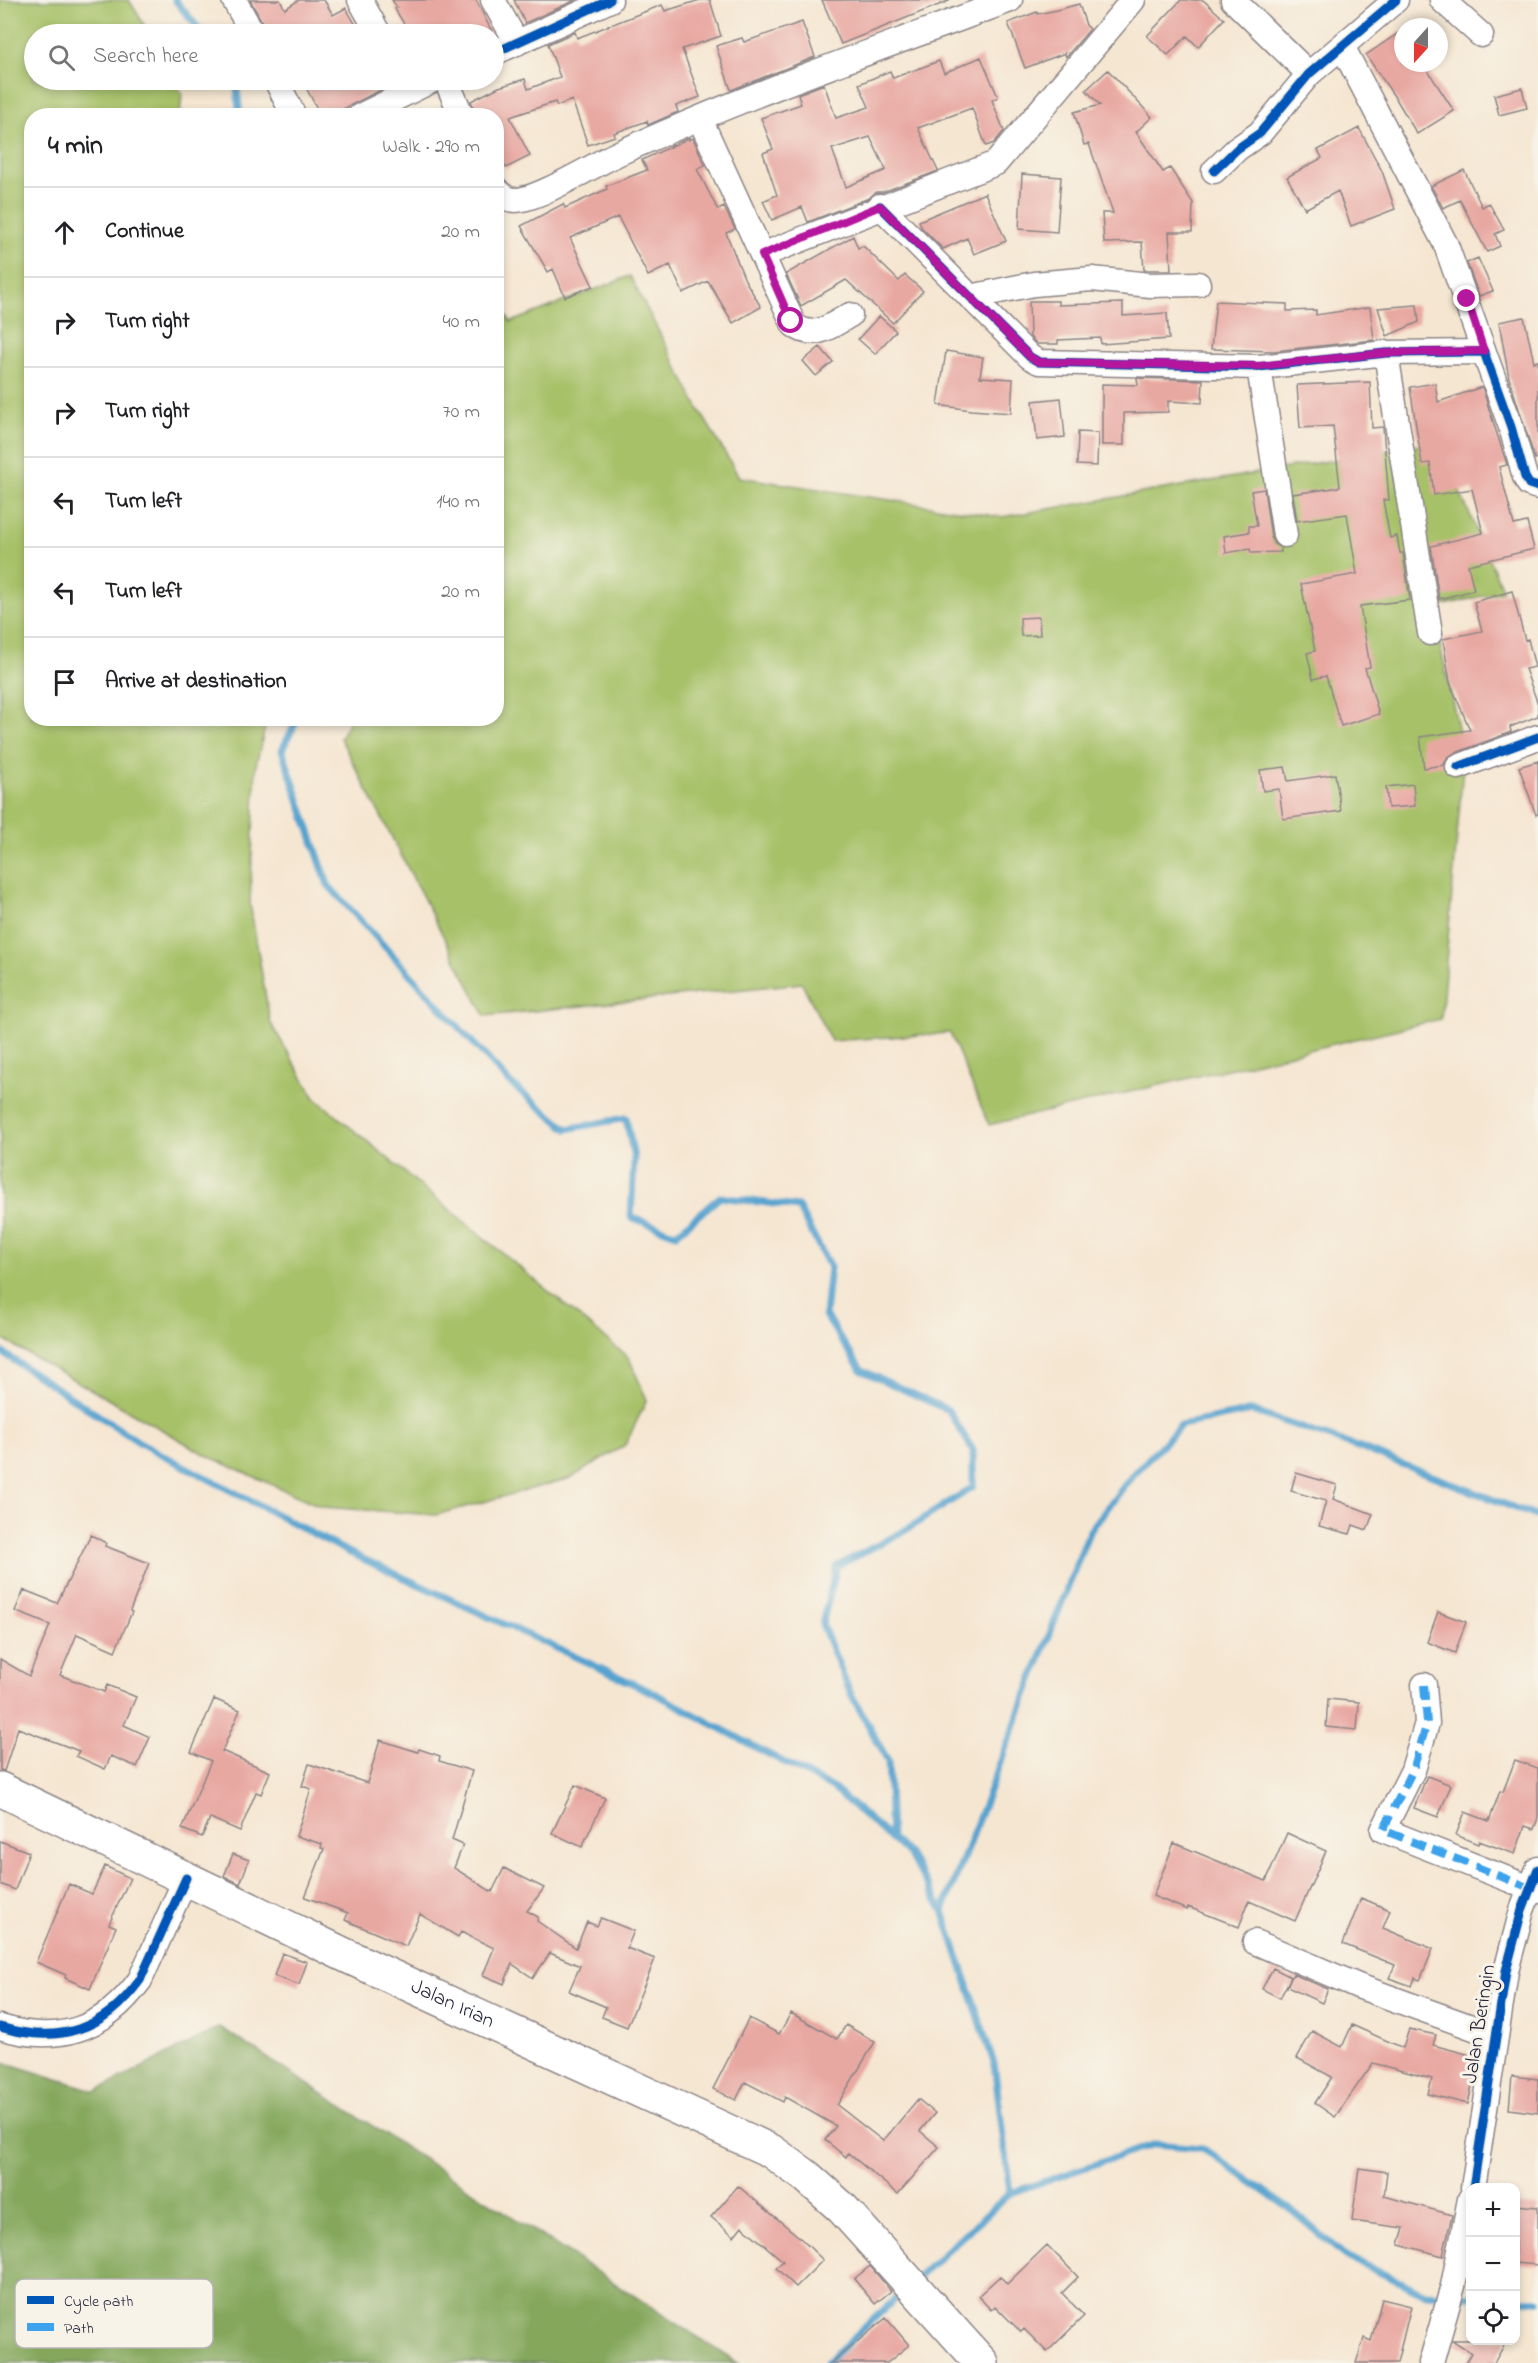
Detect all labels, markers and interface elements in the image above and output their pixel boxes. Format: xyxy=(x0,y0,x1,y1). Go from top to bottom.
north arrow xyxy=(1394,18,1448,72)
search box xyxy=(24,24,504,90)
icon: search xyxy=(45,41,78,74)
text: Search here xyxy=(93,41,198,73)
text: 4 min xyxy=(48,128,103,166)
text: Walk · 290 m xyxy=(382,133,480,162)
icon: ahead xyxy=(48,216,81,249)
text: Continue xyxy=(105,216,184,248)
text: 20 m xyxy=(441,218,480,247)
route end xyxy=(1453,285,1479,311)
icon: right xyxy=(48,306,81,339)
text: Turn right xyxy=(105,306,190,338)
route start xyxy=(777,307,803,333)
text: 40 m xyxy=(443,308,480,337)
icon: right xyxy=(48,396,81,429)
text: Turn right xyxy=(105,396,190,428)
text: 70 m xyxy=(443,398,480,427)
icon: left xyxy=(48,486,81,519)
text: Turn left xyxy=(105,486,182,518)
text: 140 m xyxy=(436,488,480,517)
icon: left xyxy=(48,576,81,609)
text: Turn left xyxy=(105,576,182,608)
text: 20 m xyxy=(441,578,480,607)
icon: arrive xyxy=(48,666,81,699)
text: Arrive at destination xyxy=(105,666,287,698)
street label: Jalan Beringin xyxy=(1456,1962,1506,2086)
street label: Jalan Irian xyxy=(406,1972,499,2037)
map controls xyxy=(1466,2183,1520,2345)
button: + xyxy=(1466,2183,1520,2237)
button: − xyxy=(1466,2237,1520,2291)
legend xyxy=(15,2279,213,2348)
text: Cycle path xyxy=(64,2290,133,2314)
button: locate xyxy=(1466,2291,1520,2345)
text: Path xyxy=(64,2317,94,2341)

